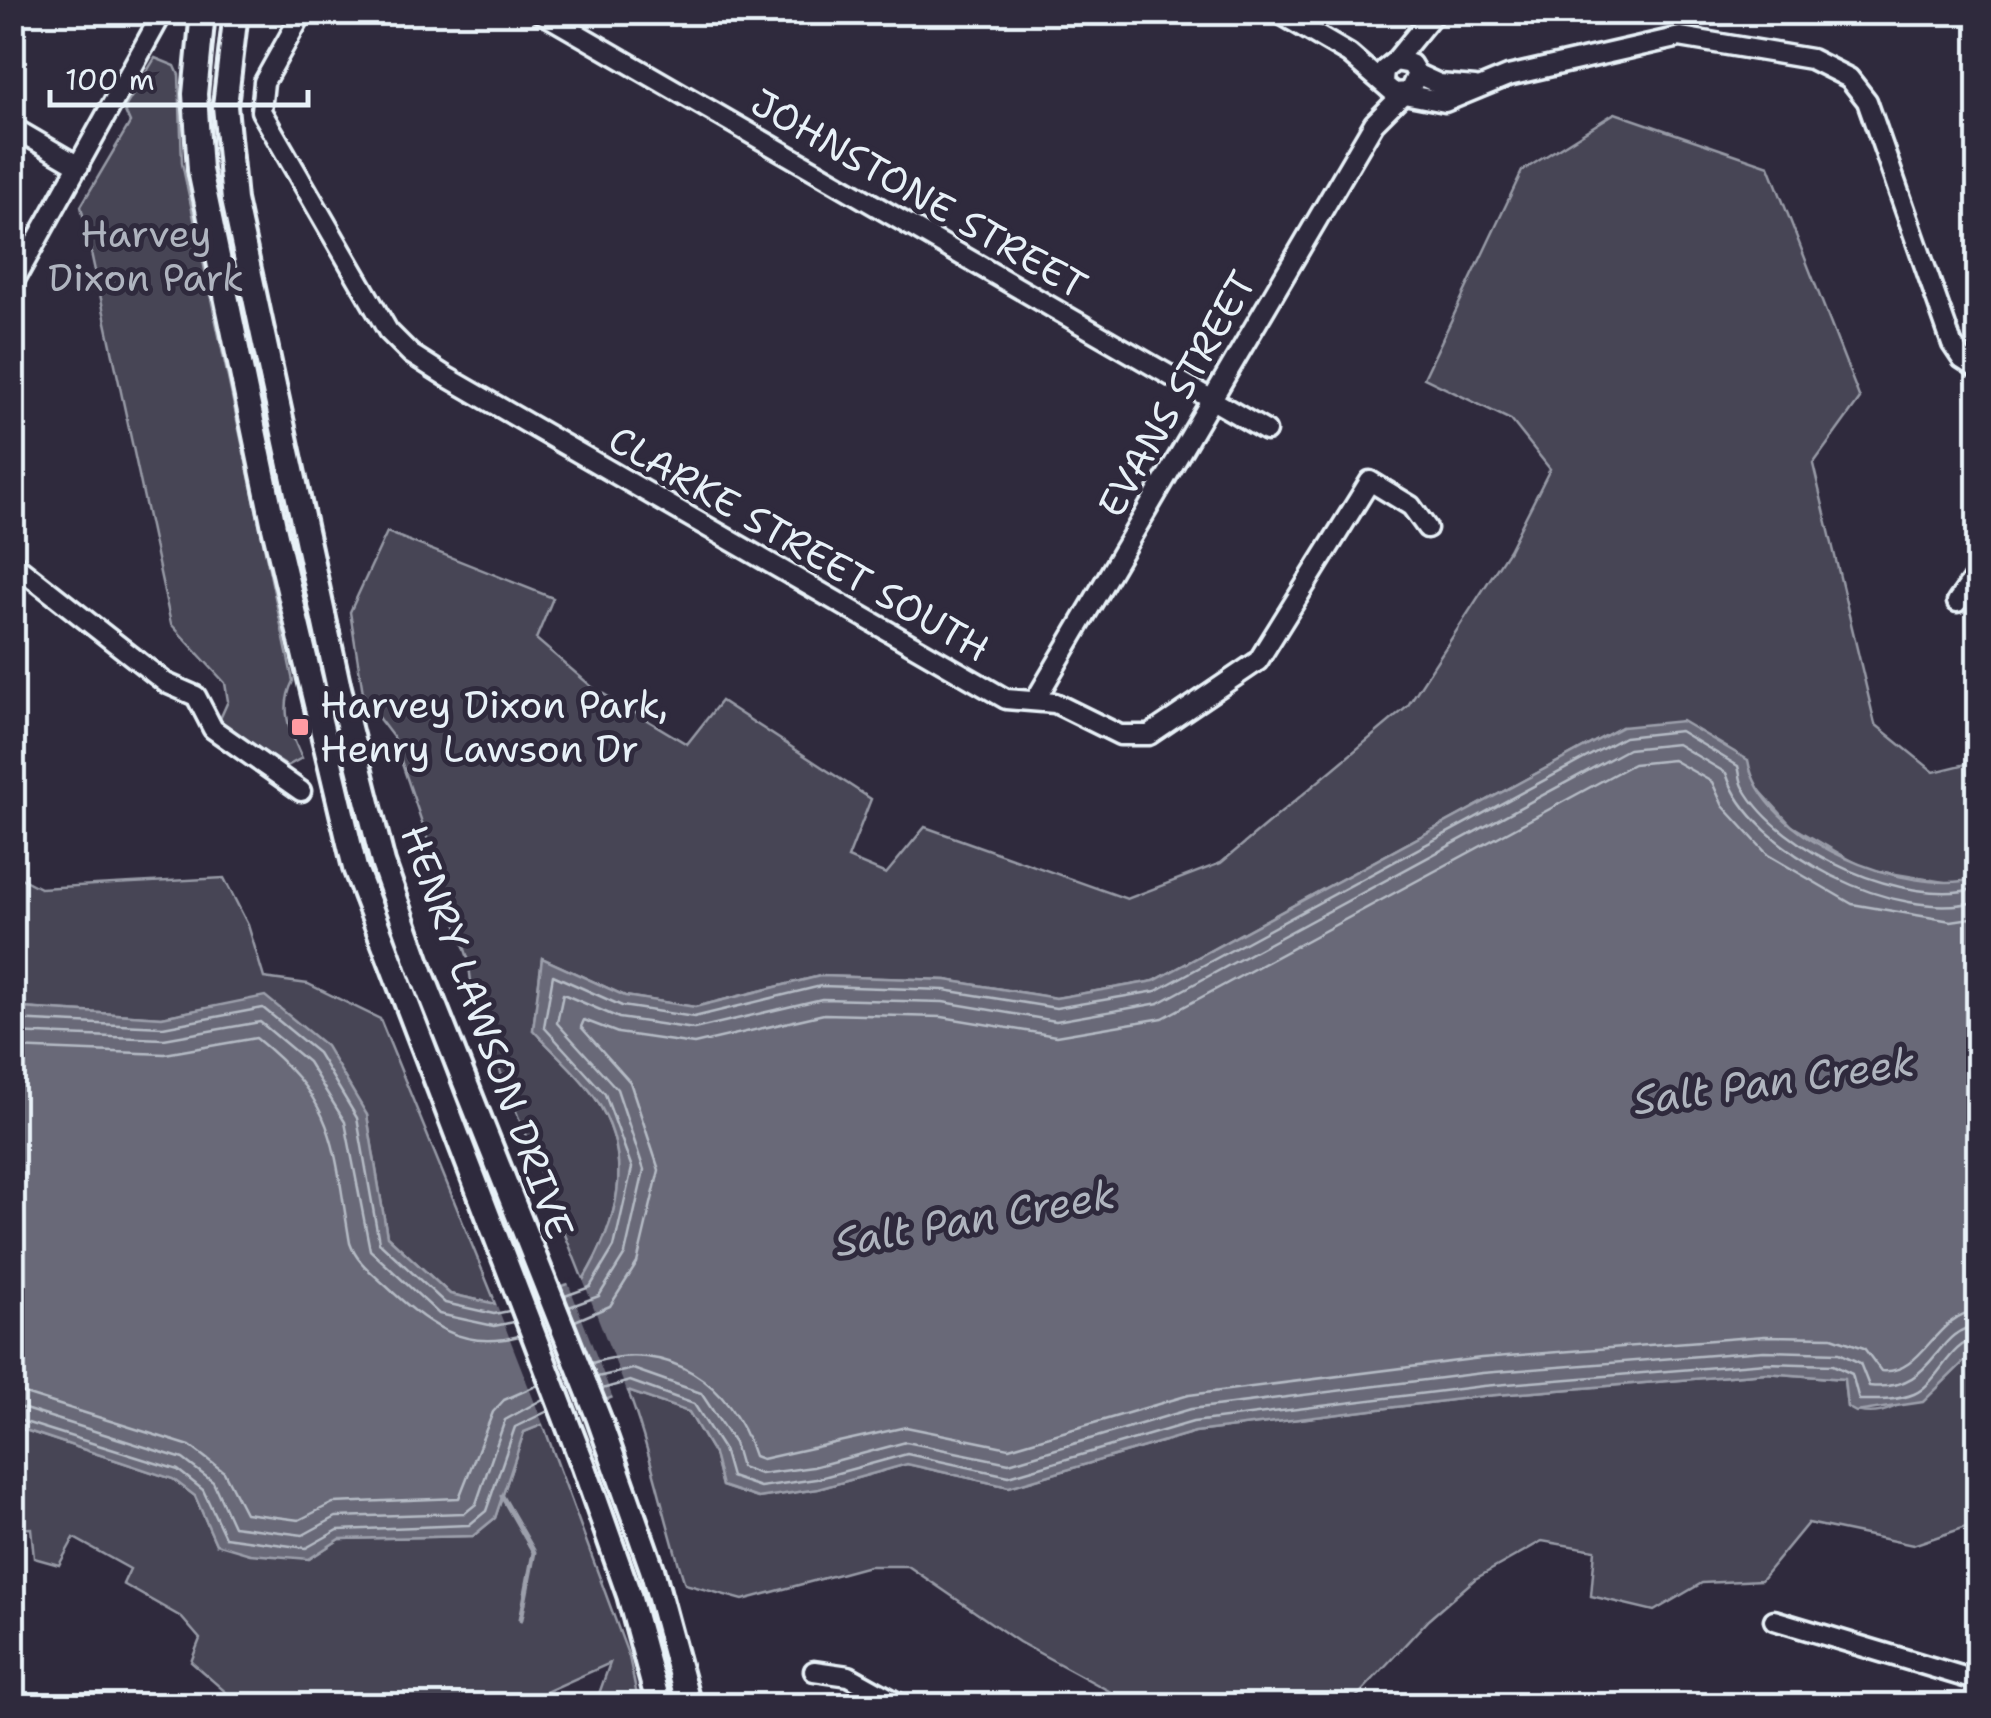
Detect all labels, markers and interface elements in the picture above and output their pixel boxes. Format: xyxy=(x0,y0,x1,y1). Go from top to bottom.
scale bar xyxy=(50,45,308,107)
text: 100 m xyxy=(65,59,155,100)
street label: JOHNSTONE STREET xyxy=(742,76,1097,311)
park label: Harvey Dixon Park xyxy=(48,208,244,303)
street label: EVANS STREET xyxy=(1085,261,1268,526)
street label: CLARKE STREET SOUTH xyxy=(600,414,999,674)
place label: Harvey Dixon Park, Henry Lawson Dr xyxy=(320,679,668,774)
marker: Harvey Dixon Park, Henry Lawson Dr xyxy=(289,716,311,738)
street label: HENRY LAWSON DRIVE xyxy=(389,818,586,1246)
water label: Salt Pan Creek xyxy=(1630,1034,1918,1127)
water label: Salt Pan Creek xyxy=(830,1167,1120,1269)

